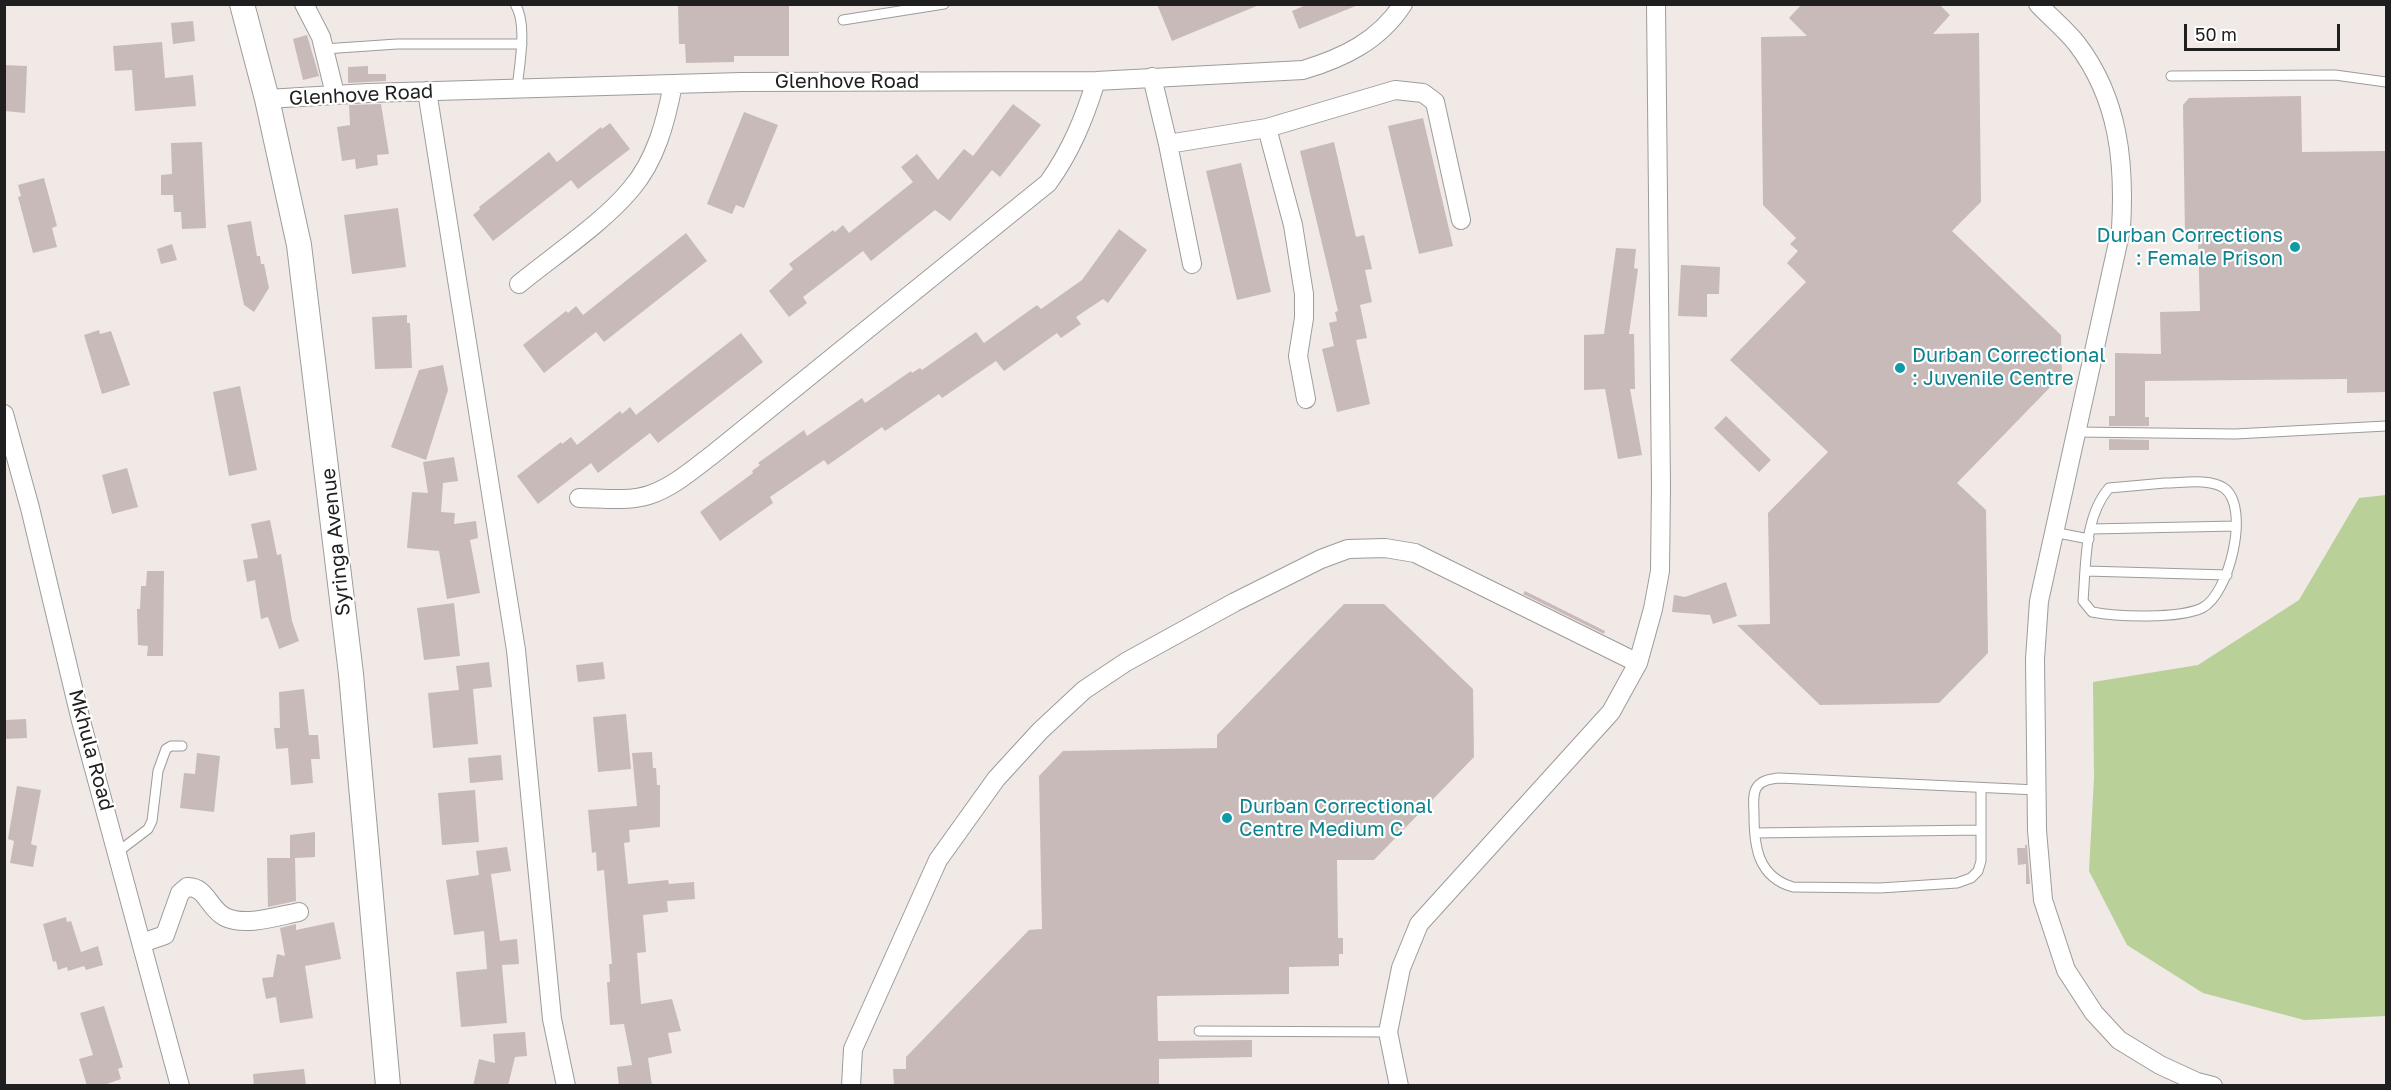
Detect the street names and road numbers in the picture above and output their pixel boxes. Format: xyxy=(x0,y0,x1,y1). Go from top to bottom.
street label: Glenhove Road xyxy=(775,70,919,94)
street label: Glenhove Road xyxy=(288,79,434,111)
street label: Syringa Avenue xyxy=(316,467,356,617)
street label: Mkhula Road xyxy=(63,687,119,813)

